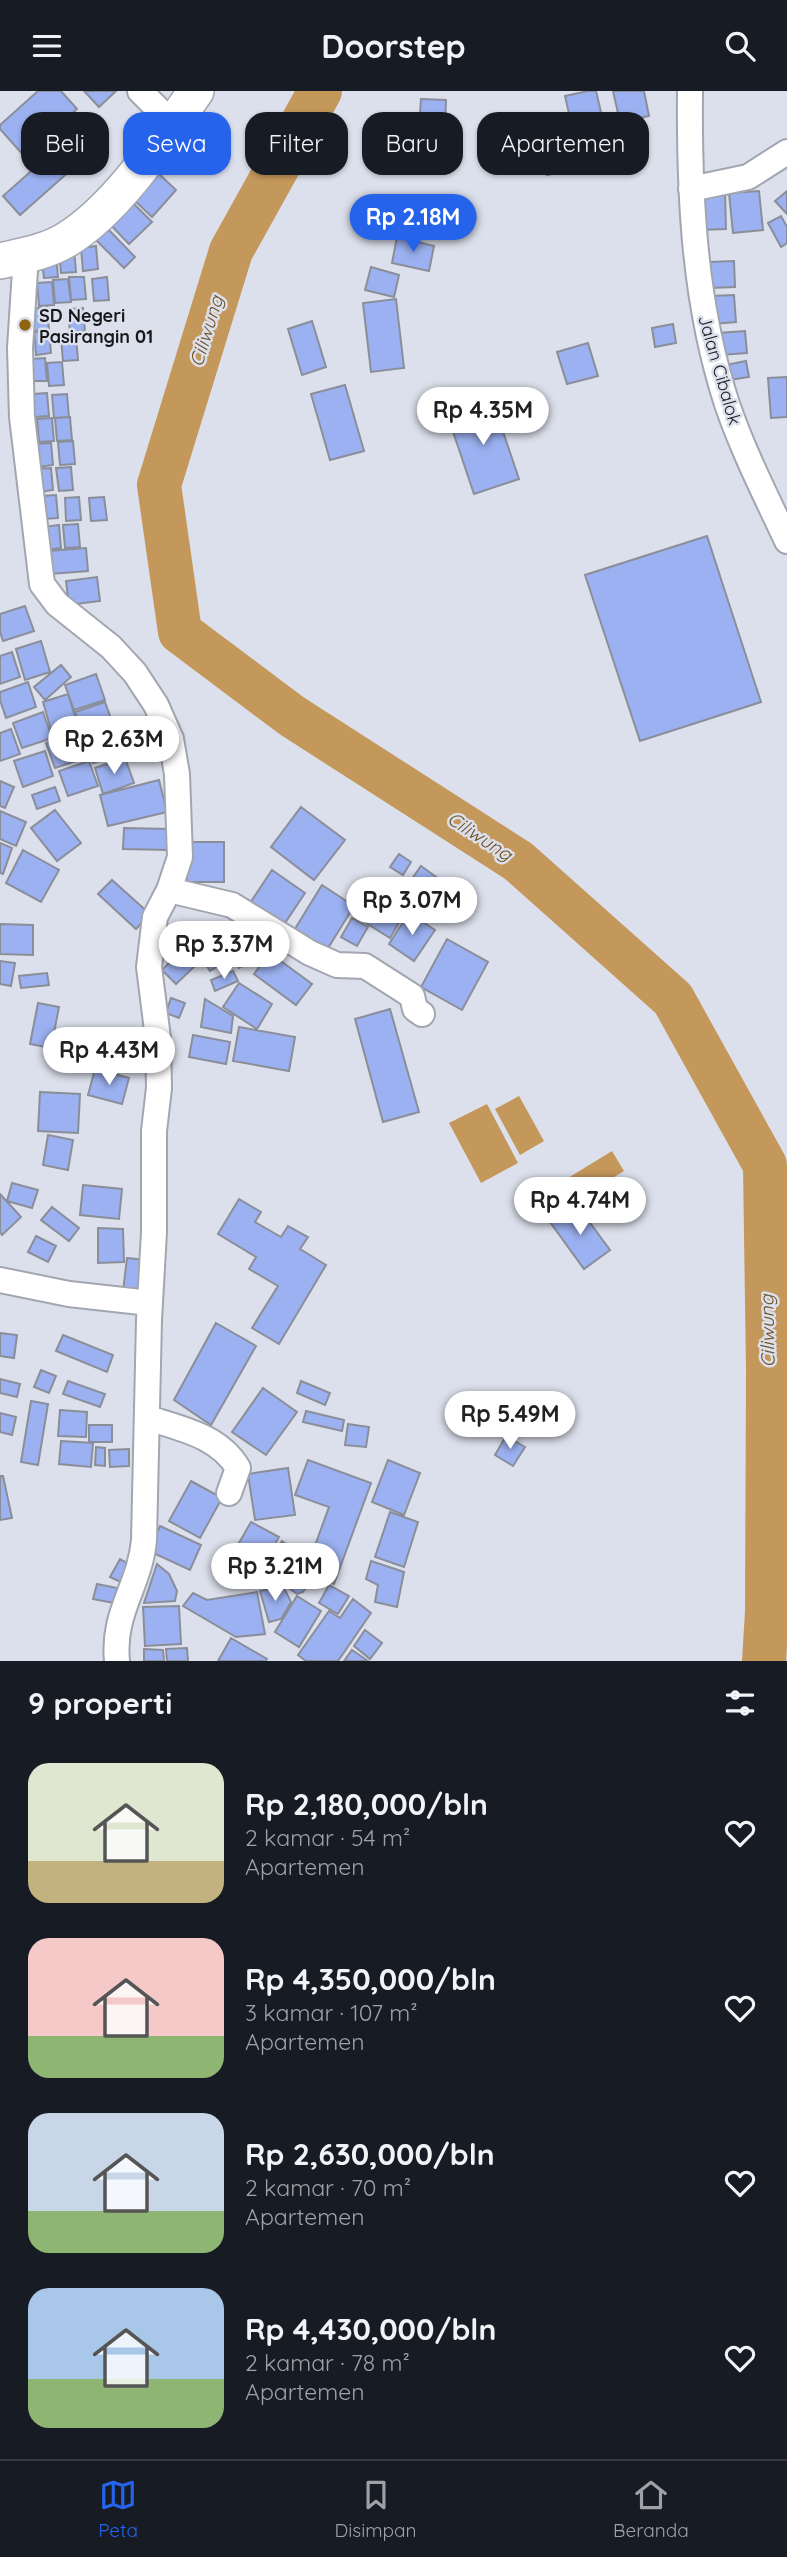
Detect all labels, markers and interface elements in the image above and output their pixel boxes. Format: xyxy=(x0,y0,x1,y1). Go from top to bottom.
text: Doorstep xyxy=(321,26,466,66)
icon: menu xyxy=(28,27,66,65)
icon: search xyxy=(721,27,759,65)
chip: Beli xyxy=(21,112,109,175)
chip: Sewa xyxy=(123,112,231,175)
chip: Filter xyxy=(245,112,348,175)
chip: Baru xyxy=(362,112,463,175)
chip: Apartemen xyxy=(477,112,649,175)
pin: Rp 2.18M xyxy=(341,195,485,254)
text: Rp 2.18M xyxy=(366,202,460,231)
water label: Ciliwung xyxy=(184,292,228,369)
place label: SD Negeri Pasirangin 01 xyxy=(39,304,153,348)
street label: Jalan Cibalok xyxy=(693,312,747,428)
marker: SD Negeri Pasirangin 01 xyxy=(17,317,33,333)
pin: Rp 4.35M xyxy=(411,387,555,447)
text: Rp 4.35M xyxy=(433,395,533,424)
pin: Rp 2.63M xyxy=(42,717,186,776)
text: Rp 2.63M xyxy=(64,724,164,753)
water label: Ciliwung xyxy=(443,806,518,867)
pin: Rp 3.07M xyxy=(340,877,484,937)
text: Rp 3.07M xyxy=(362,885,462,914)
pin: Rp 3.37M xyxy=(152,921,296,981)
text: Rp 3.37M xyxy=(175,929,273,958)
pin: Rp 4.43M xyxy=(37,1027,181,1087)
text: Rp 4.43M xyxy=(59,1035,159,1064)
pin: Rp 4.74M xyxy=(508,1177,652,1237)
text: Rp 4.74M xyxy=(530,1185,630,1214)
water label: Ciliwung xyxy=(754,1293,780,1368)
pin: Rp 5.49M xyxy=(438,1391,582,1451)
text: Rp 5.49M xyxy=(460,1399,560,1428)
pin: Rp 3.21M xyxy=(203,1543,347,1603)
text: Rp 3.21M xyxy=(227,1551,323,1580)
text: 9 properti xyxy=(28,1684,172,1722)
icon: filters xyxy=(721,1684,759,1722)
text: Rp 2,180,000/bln xyxy=(245,1785,488,1823)
icon: home xyxy=(84,1791,168,1875)
icon: heart xyxy=(721,1814,759,1852)
text: 2 kamar · 54 m² xyxy=(245,1823,410,1852)
text: Apartemen xyxy=(245,1852,365,1881)
text: Rp 4,350,000/bln xyxy=(245,1960,496,1998)
icon: home xyxy=(84,1966,168,2050)
icon: heart xyxy=(721,1989,759,2027)
text: 3 kamar · 107 m² xyxy=(245,1998,418,2027)
text: Apartemen xyxy=(245,2027,365,2056)
text: Rp 2,630,000/bln xyxy=(245,2135,495,2173)
icon: home xyxy=(84,2141,168,2225)
icon: heart xyxy=(721,2164,759,2202)
text: 2 kamar · 70 m² xyxy=(245,2173,411,2202)
text: Apartemen xyxy=(245,2202,365,2231)
text: Rp 4,430,000/bln xyxy=(245,2310,496,2348)
icon: home xyxy=(84,2316,168,2400)
icon: heart xyxy=(721,2339,759,2377)
text: 2 kamar · 78 m² xyxy=(245,2348,410,2377)
text: Apartemen xyxy=(245,2377,365,2406)
tab: Peta xyxy=(98,2476,138,2542)
tab: Disimpan xyxy=(335,2476,417,2542)
tab: Beranda xyxy=(613,2476,689,2542)

